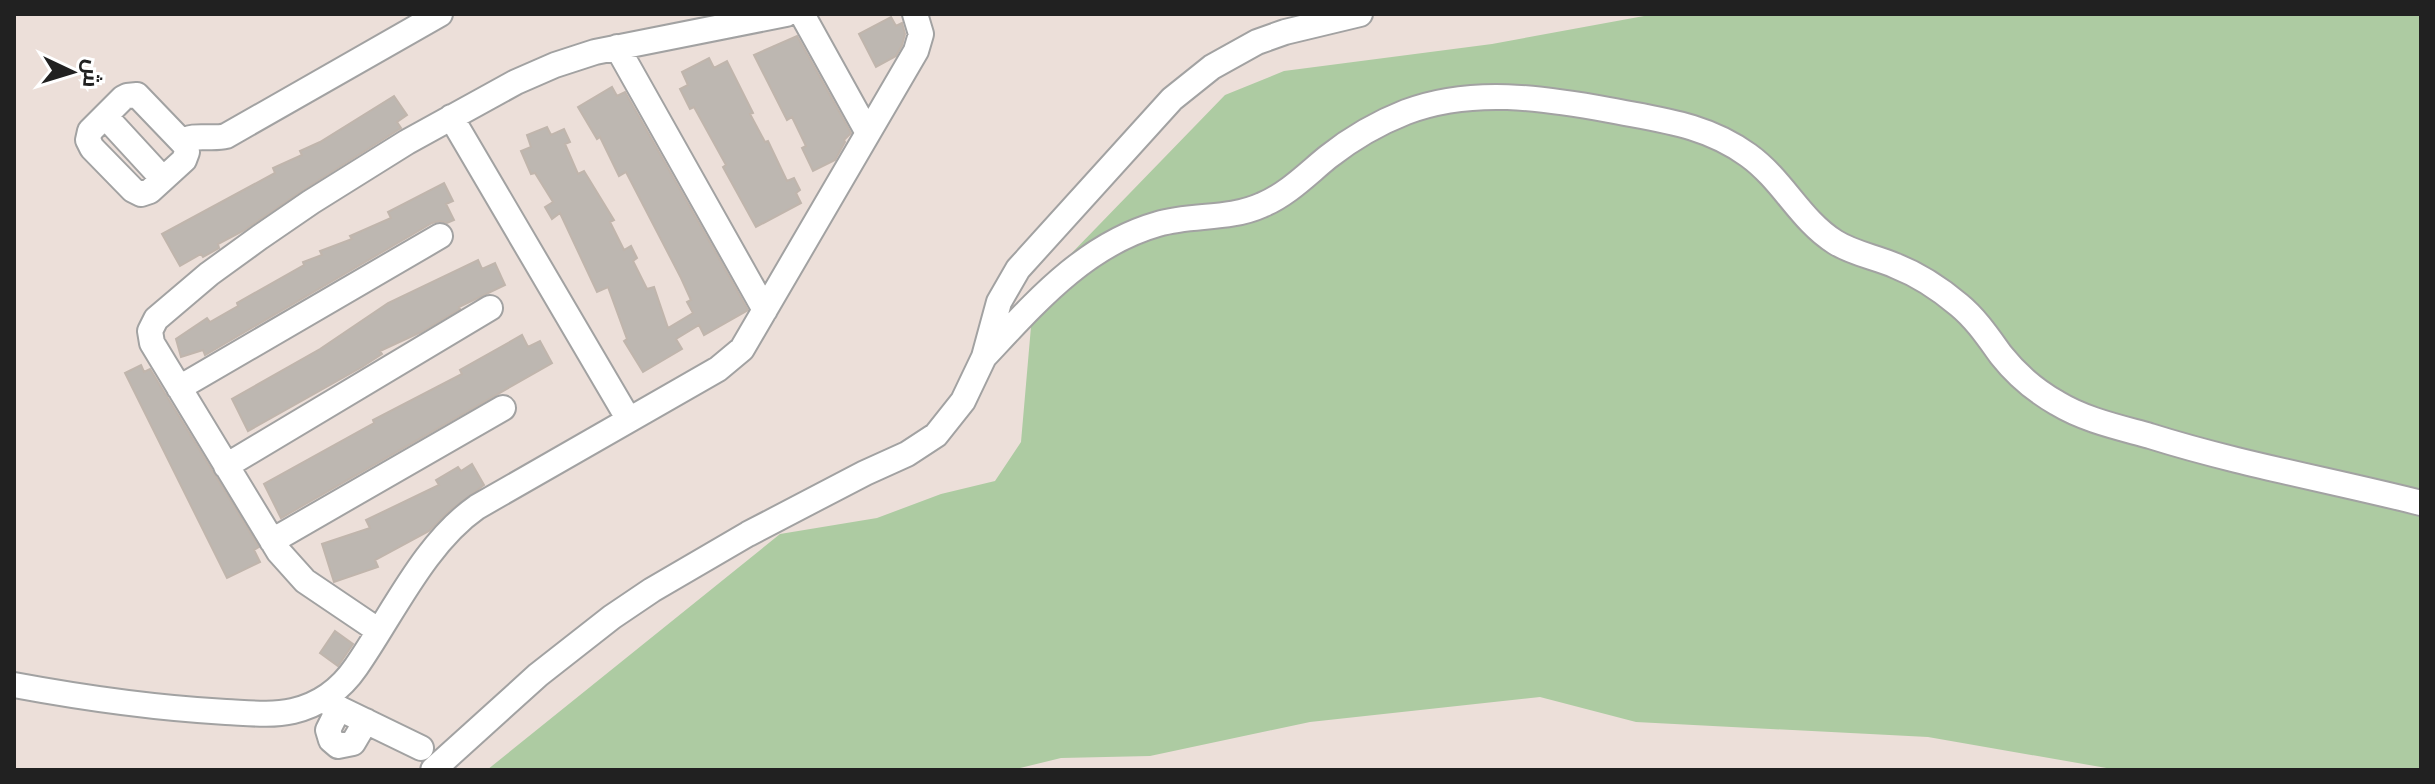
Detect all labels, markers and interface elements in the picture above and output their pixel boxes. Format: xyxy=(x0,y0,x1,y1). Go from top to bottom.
north arrow xyxy=(32,32,112,112)
text: ش xyxy=(76,58,108,89)

